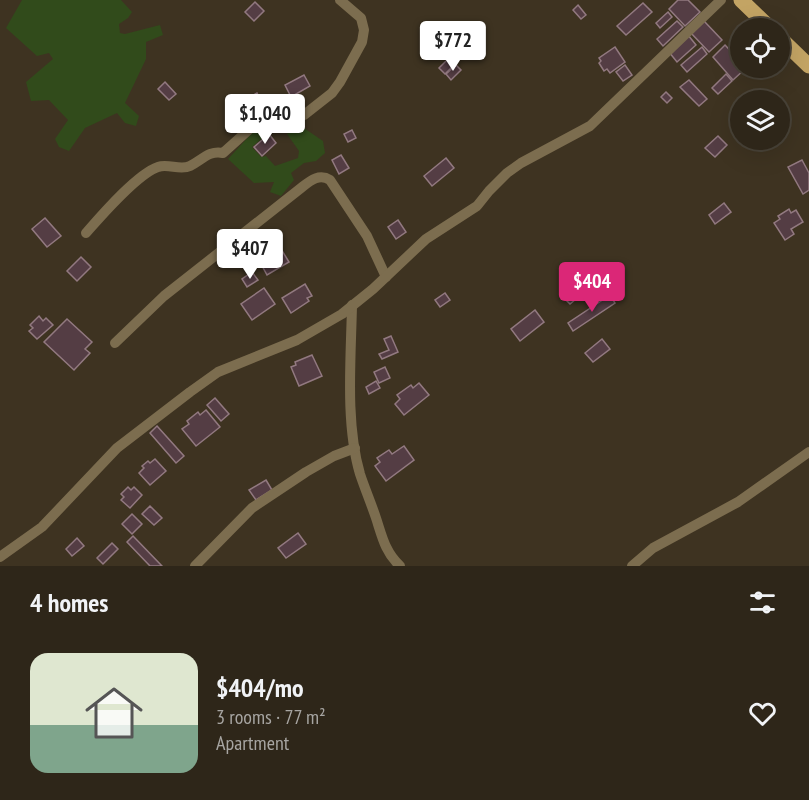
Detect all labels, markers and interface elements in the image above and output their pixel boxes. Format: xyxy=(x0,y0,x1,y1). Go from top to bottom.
map controls xyxy=(730,18,790,150)
button: locate xyxy=(730,18,790,78)
pin: $772 xyxy=(417,21,489,72)
text: $772 xyxy=(434,27,472,53)
button: layers xyxy=(730,90,790,150)
pin: $1,040 xyxy=(216,94,314,145)
text: $1,040 xyxy=(239,100,291,126)
pin: $407 xyxy=(214,229,286,280)
text: $407 xyxy=(231,235,269,261)
pin: $404 xyxy=(556,262,628,313)
text: $404 xyxy=(573,268,611,294)
text: 4 homes xyxy=(30,586,108,619)
icon: filters xyxy=(746,586,779,619)
text: $404/mo xyxy=(216,671,304,704)
icon: home xyxy=(78,677,150,749)
icon: heart xyxy=(746,697,779,730)
text: 3 rooms · 77 m² xyxy=(216,704,326,730)
text: Apartment xyxy=(216,730,289,756)

